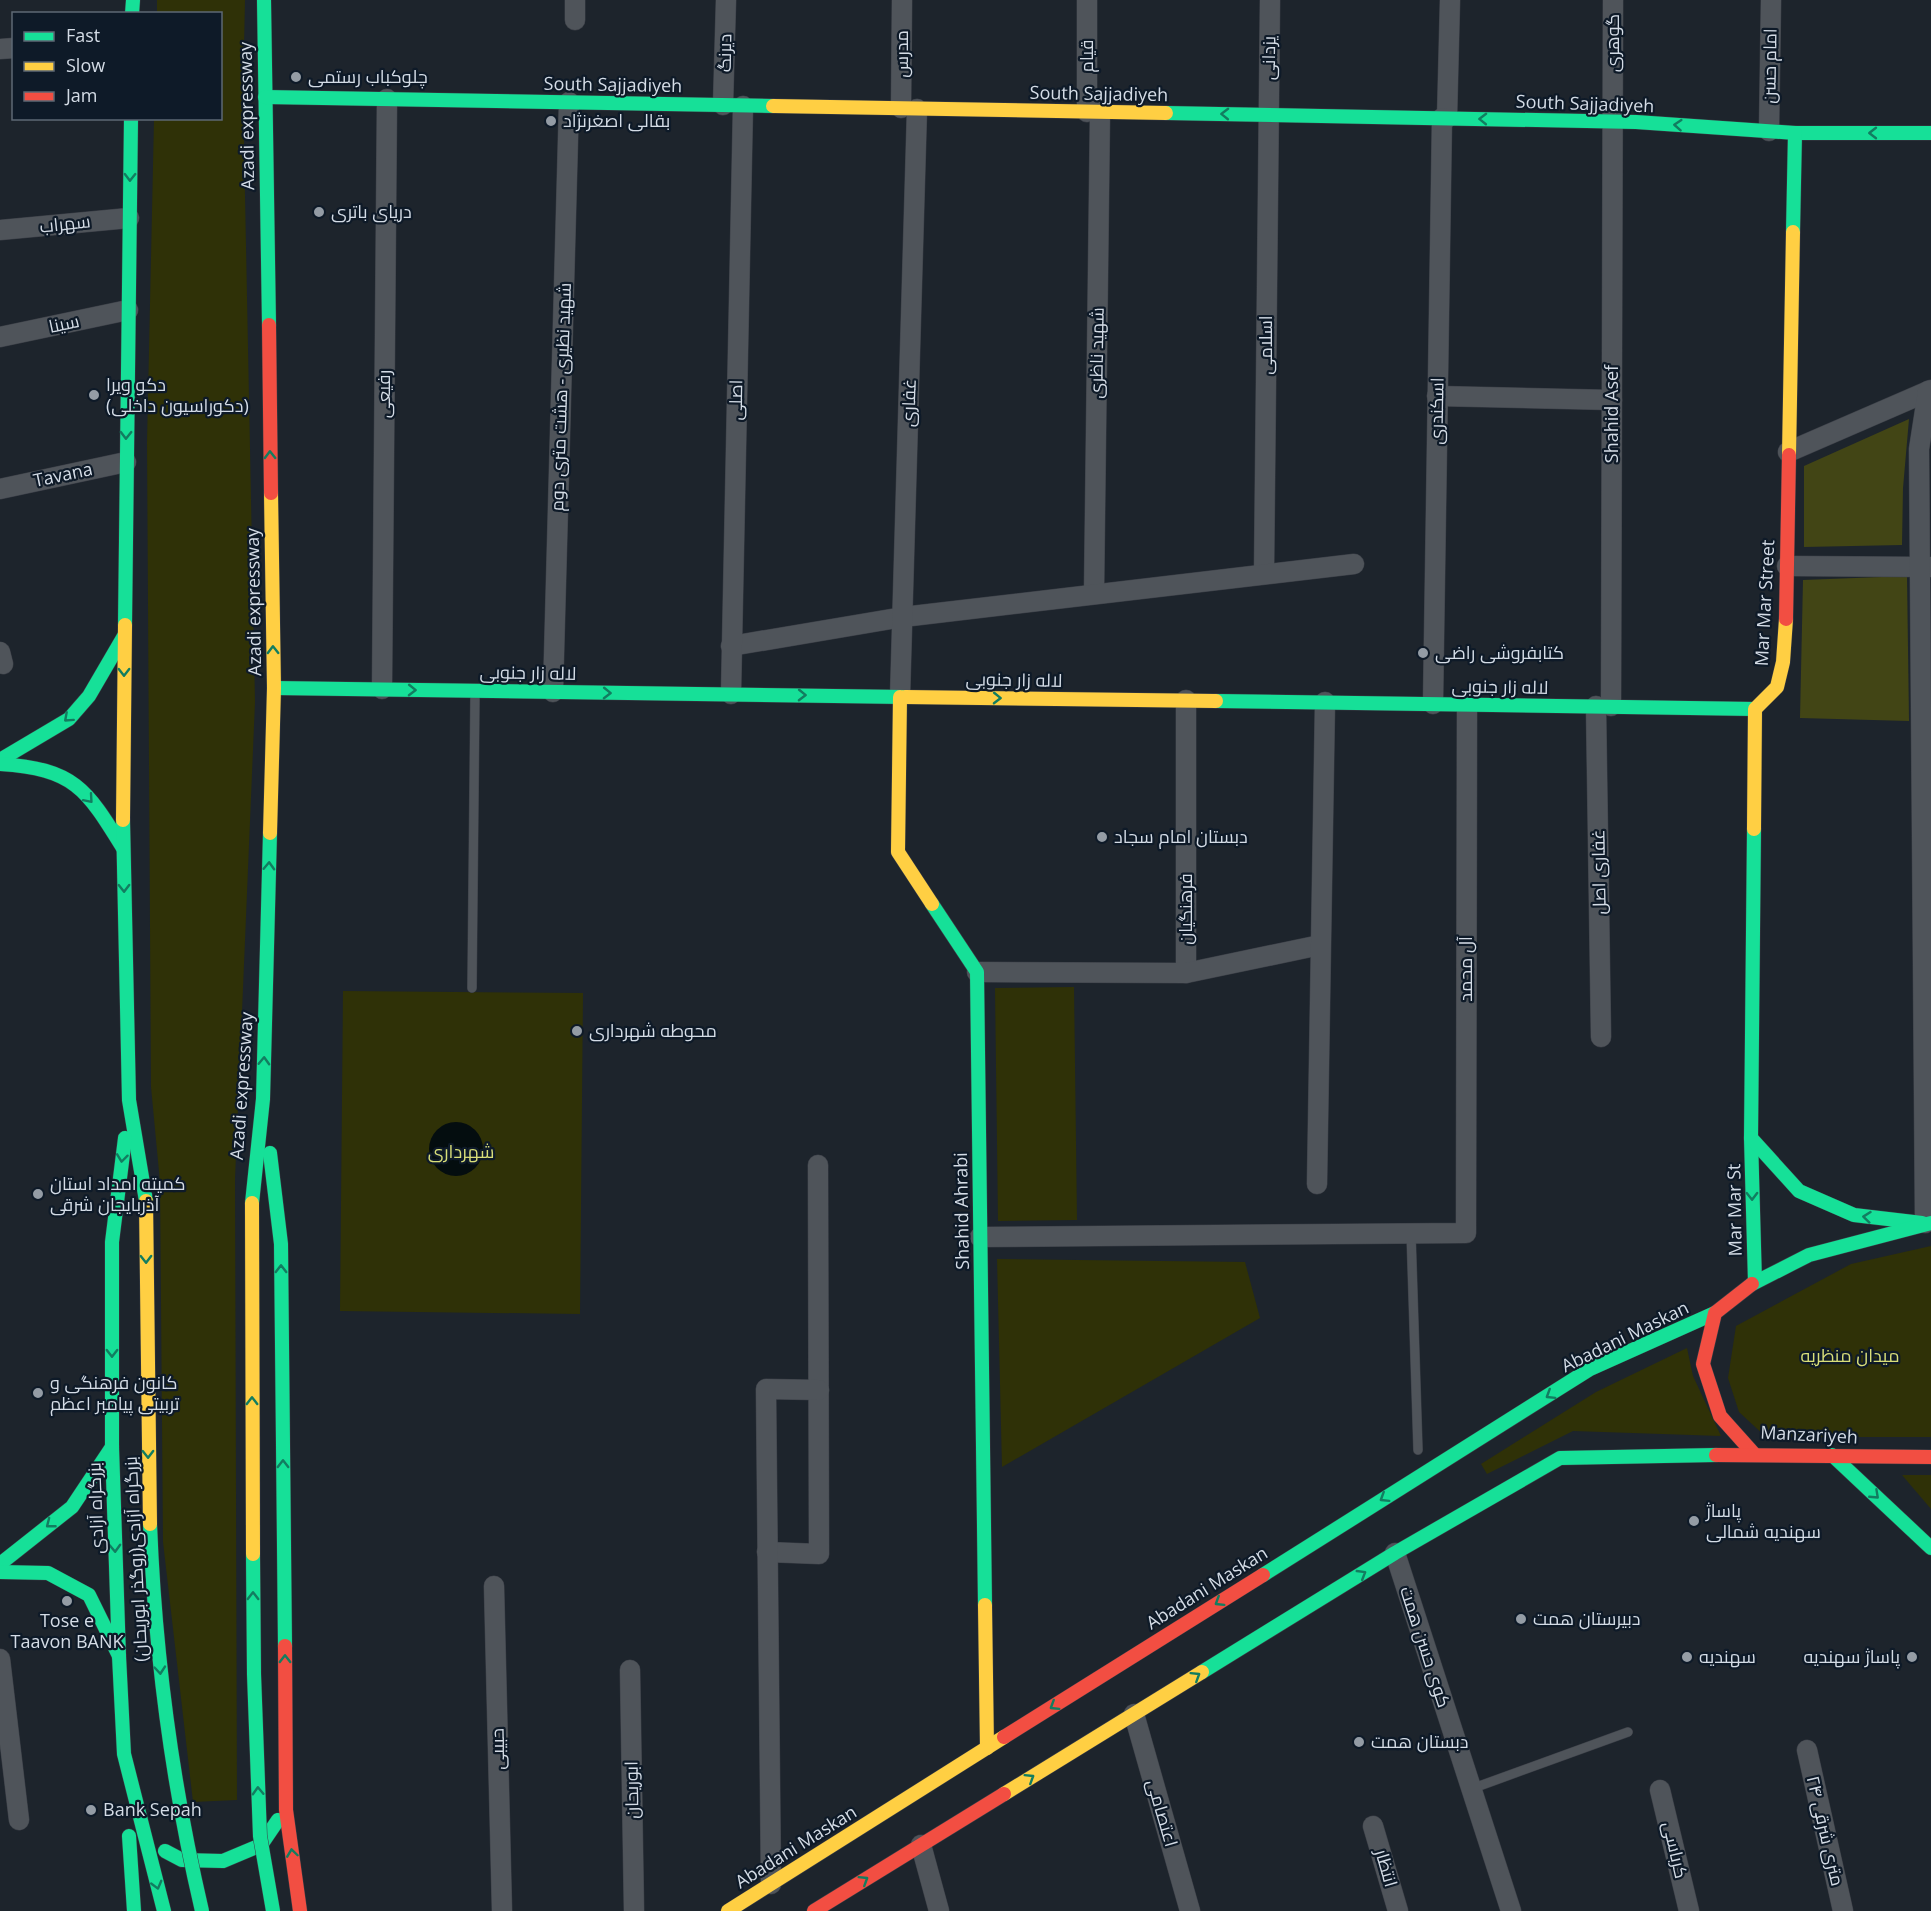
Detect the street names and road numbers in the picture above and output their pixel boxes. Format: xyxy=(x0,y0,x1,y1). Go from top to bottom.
street label: گوهری xyxy=(1600,14,1624,72)
street label: امام حسن xyxy=(1756,28,1783,104)
street label: مدرس xyxy=(889,30,913,78)
street label: دیرنگ xyxy=(712,34,736,72)
street label: یزدانی xyxy=(1256,35,1280,80)
street label: قیام xyxy=(1074,40,1099,72)
street label: Azadi expressway xyxy=(233,41,259,190)
street label: South Sajjadiyeh xyxy=(544,71,682,97)
street label: South Sajjadiyeh xyxy=(1030,80,1168,106)
street label: South Sajjadiyeh xyxy=(1515,89,1655,117)
street label: سهراب xyxy=(38,208,92,238)
street label: شهید نظیری - هشت متری دوم xyxy=(544,282,577,512)
street label: شهید ناظری xyxy=(1083,307,1109,399)
street label: سینا xyxy=(46,308,81,338)
street label: اسلامی xyxy=(1253,315,1277,375)
street label: Shahid Asef xyxy=(1599,364,1623,463)
street label: رفیعی xyxy=(371,370,395,418)
street label: اسکندری xyxy=(1423,377,1449,445)
street label: غفاری xyxy=(895,378,921,428)
street label: اصلی xyxy=(723,379,747,421)
street label: Tavana xyxy=(31,456,95,492)
street label: Azadi expressway xyxy=(240,527,266,676)
street label: Mar Mar Street xyxy=(1749,539,1779,667)
street label: لاله زار جنوبی xyxy=(479,659,577,685)
street label: لاله زار جنوبی xyxy=(965,666,1063,692)
street label: لاله زار جنوبی xyxy=(1451,673,1549,699)
street label: غفاری اصل xyxy=(1585,829,1611,915)
street label: فرهنگیان xyxy=(1173,873,1197,945)
street label: آل محمد xyxy=(1453,936,1477,1002)
street label: Azadi expressway xyxy=(224,1010,258,1161)
street label: Shahid Ahrabi xyxy=(948,1152,974,1270)
street label: Mar Mar St xyxy=(1721,1163,1747,1257)
street label: Abadani Maskan xyxy=(1557,1295,1692,1377)
street label: Manzariyeh xyxy=(1760,1419,1858,1449)
street label: بزرگراه آزادی(روگذر ابوریحان) xyxy=(118,1456,152,1662)
street label: بزرگراه آزادی xyxy=(81,1462,109,1554)
street label: Abadani Maskan xyxy=(1141,1540,1272,1634)
street label: کوی حسن همت xyxy=(1395,1583,1457,1710)
street label: حبیبی xyxy=(485,1728,509,1770)
street label: ابوریحان xyxy=(618,1761,644,1819)
street label: ۲۴ متری شرقی xyxy=(1802,1773,1850,1888)
street label: اعتصامی xyxy=(1142,1776,1184,1849)
street label: Abadani Maskan xyxy=(730,1799,861,1893)
street label: کرباسی xyxy=(1658,1819,1694,1881)
street label: انتظار xyxy=(1370,1845,1404,1890)

